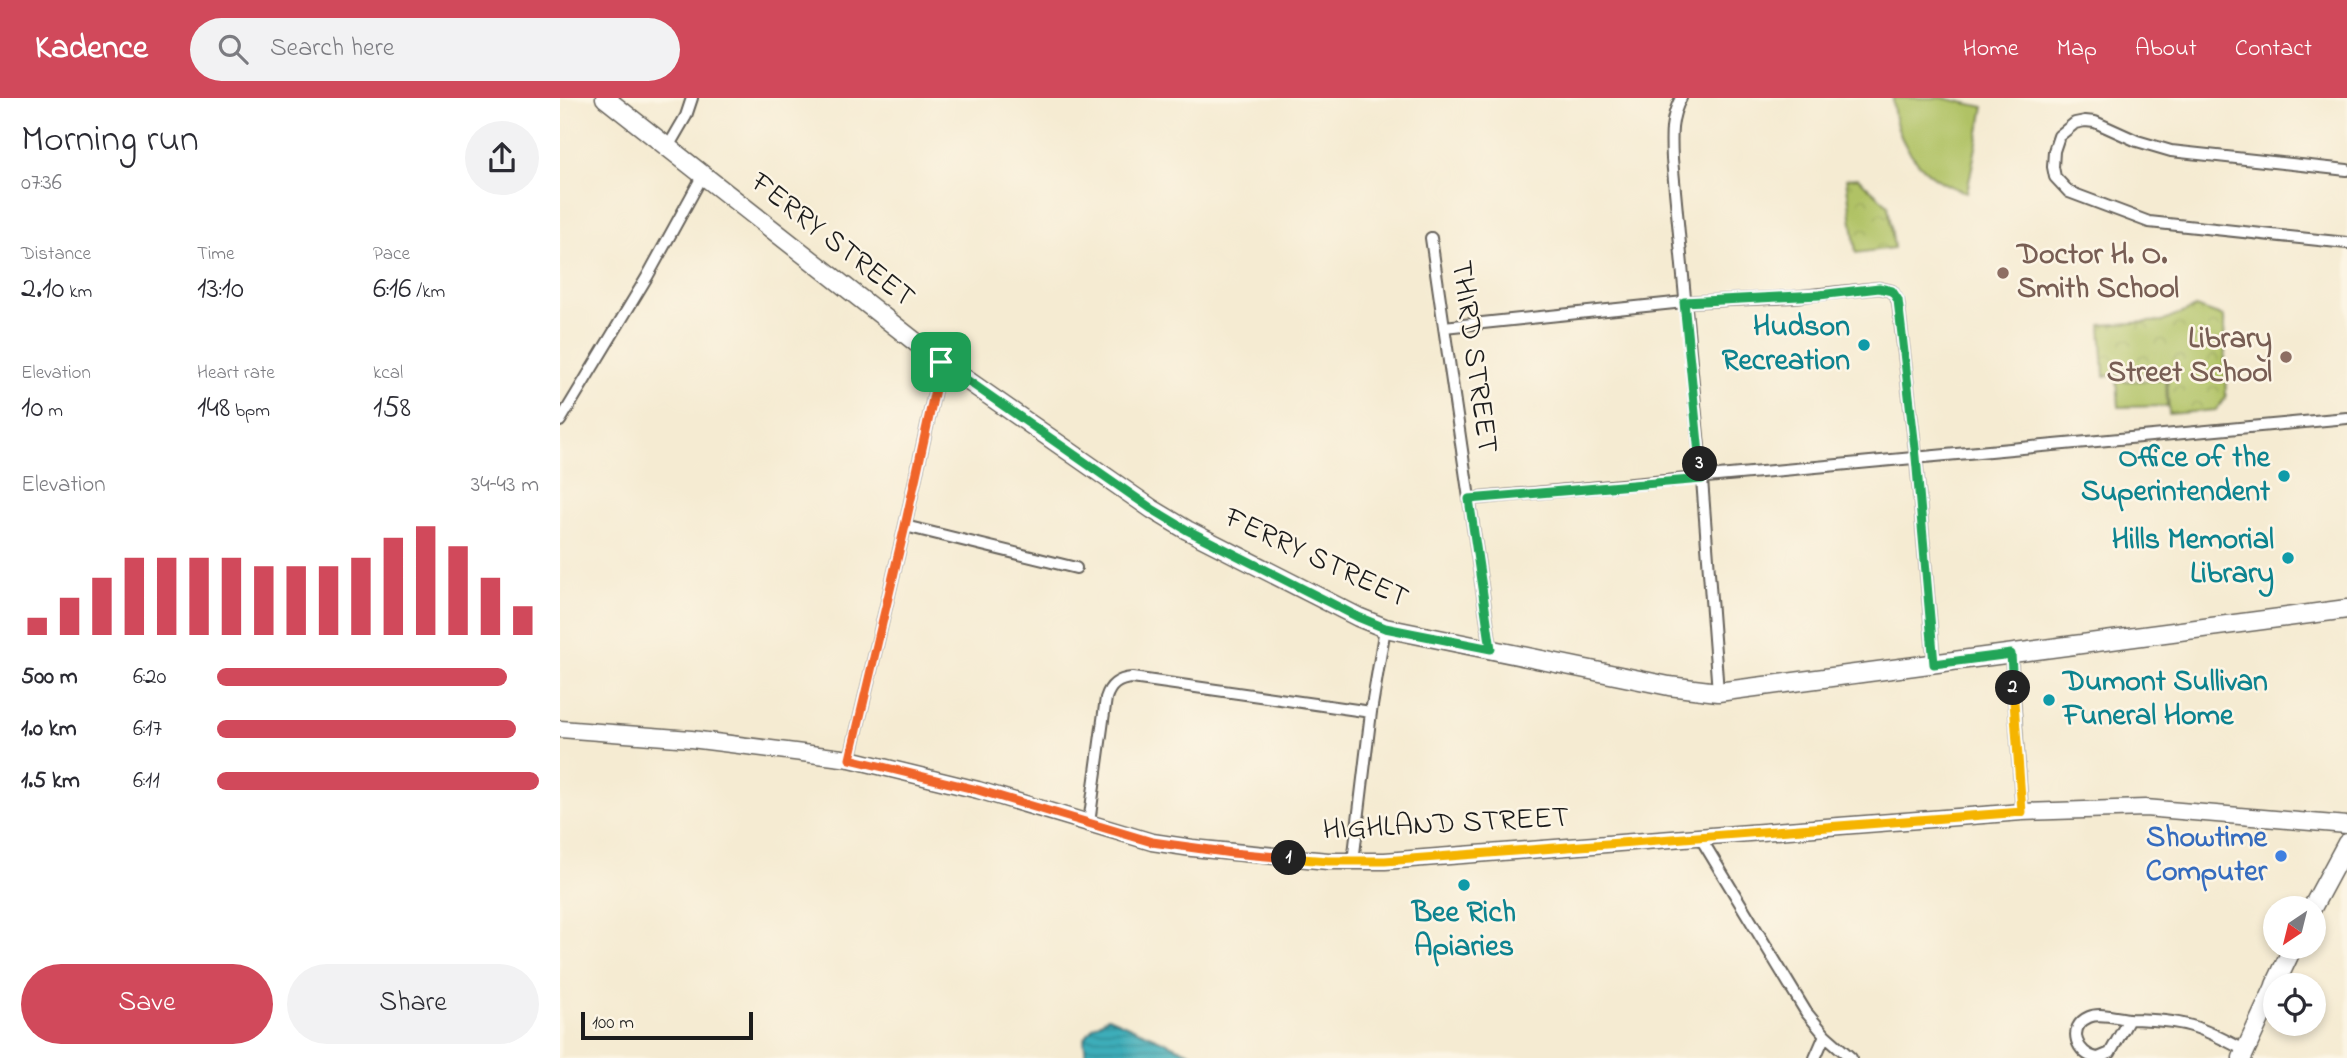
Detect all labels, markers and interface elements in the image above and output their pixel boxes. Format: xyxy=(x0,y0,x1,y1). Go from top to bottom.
search box xyxy=(190,18,680,81)
text: Kadence xyxy=(35,25,148,73)
icon: search xyxy=(214,30,252,68)
text: Search here xyxy=(270,30,394,68)
text: Home xyxy=(1963,32,2019,67)
text: Map xyxy=(2057,32,2097,67)
text: About xyxy=(2135,32,2197,67)
text: Contact xyxy=(2235,32,2312,67)
text: Morning run xyxy=(21,113,199,169)
button: share xyxy=(465,121,539,195)
street label: FERRY STREET xyxy=(739,162,924,319)
text: 07:36 xyxy=(21,167,62,200)
place label: Doctor H. O. Smith School xyxy=(2015,234,2179,312)
text: Distance xyxy=(21,241,91,268)
text: Time xyxy=(197,241,235,268)
text: Pace xyxy=(373,241,410,268)
street label: THIRD STREET xyxy=(1438,258,1508,456)
marker: Doctor H. O. Smith School xyxy=(1995,265,2011,281)
text: 2.10 xyxy=(21,268,65,312)
text: 13:10 xyxy=(197,268,244,312)
text: 6:16 xyxy=(373,268,412,312)
text: km xyxy=(65,279,92,306)
text: /km xyxy=(412,279,445,306)
place label: Hudson Recreation xyxy=(1722,306,1850,384)
place label: Library Street School xyxy=(2107,318,2272,396)
pin xyxy=(911,332,971,392)
marker: Hudson Recreation xyxy=(1856,337,1872,353)
icon: arrive xyxy=(922,343,960,381)
marker: Library Street School xyxy=(2278,349,2294,365)
text: Elevation xyxy=(21,360,91,387)
text: Heart rate xyxy=(197,360,275,387)
text: kcal xyxy=(373,360,403,387)
text: 10 xyxy=(21,387,44,431)
text: 148 xyxy=(197,387,230,431)
text: 158 xyxy=(373,387,411,431)
text: m xyxy=(44,398,63,425)
text: bpm xyxy=(230,398,270,425)
place label: Office of the Superintendent xyxy=(2081,437,2272,515)
pin: 3 xyxy=(1682,446,1718,482)
text: 3 xyxy=(1696,450,1703,477)
marker: Office of the Superintendent xyxy=(2276,468,2292,484)
text: Elevation xyxy=(21,469,106,502)
text: 34–43 m xyxy=(471,469,539,502)
street label: FERRY STREET xyxy=(1216,497,1415,621)
place label: Hills Memorial Library xyxy=(2112,519,2274,597)
marker: Hills Memorial Library xyxy=(2280,550,2296,566)
text: 500 m xyxy=(21,661,78,694)
text: 6:20 xyxy=(133,661,166,694)
place label: Dumont Sullivan Funeral Home xyxy=(2061,661,2268,739)
pin: 2 xyxy=(1996,670,2030,706)
text: 2 xyxy=(2008,674,2017,701)
marker: Dumont Sullivan Funeral Home xyxy=(2041,692,2057,708)
text: 1.0 km xyxy=(21,713,77,746)
text: 6:17 xyxy=(133,713,162,746)
text: 1.5 km xyxy=(21,765,80,798)
text: 6:11 xyxy=(133,765,160,798)
street label: HIGHLAND STREET xyxy=(1322,797,1570,853)
place label: Showtime Computer xyxy=(2145,817,2269,895)
pin: 1 xyxy=(1272,840,1306,876)
text: 1 xyxy=(1285,844,1292,871)
marker: Showtime Computer xyxy=(2273,848,2289,864)
marker: Bee Rich Apiaries xyxy=(1456,877,1472,893)
place label: Bee Rich Apiaries xyxy=(1410,892,1516,970)
north arrow xyxy=(2263,896,2326,959)
map controls xyxy=(2263,896,2326,1036)
button: Save xyxy=(21,964,273,1044)
button: Share xyxy=(287,964,539,1044)
button: locate xyxy=(2263,973,2326,1036)
scale bar xyxy=(581,1009,752,1041)
text: 100 m xyxy=(592,1010,634,1037)

